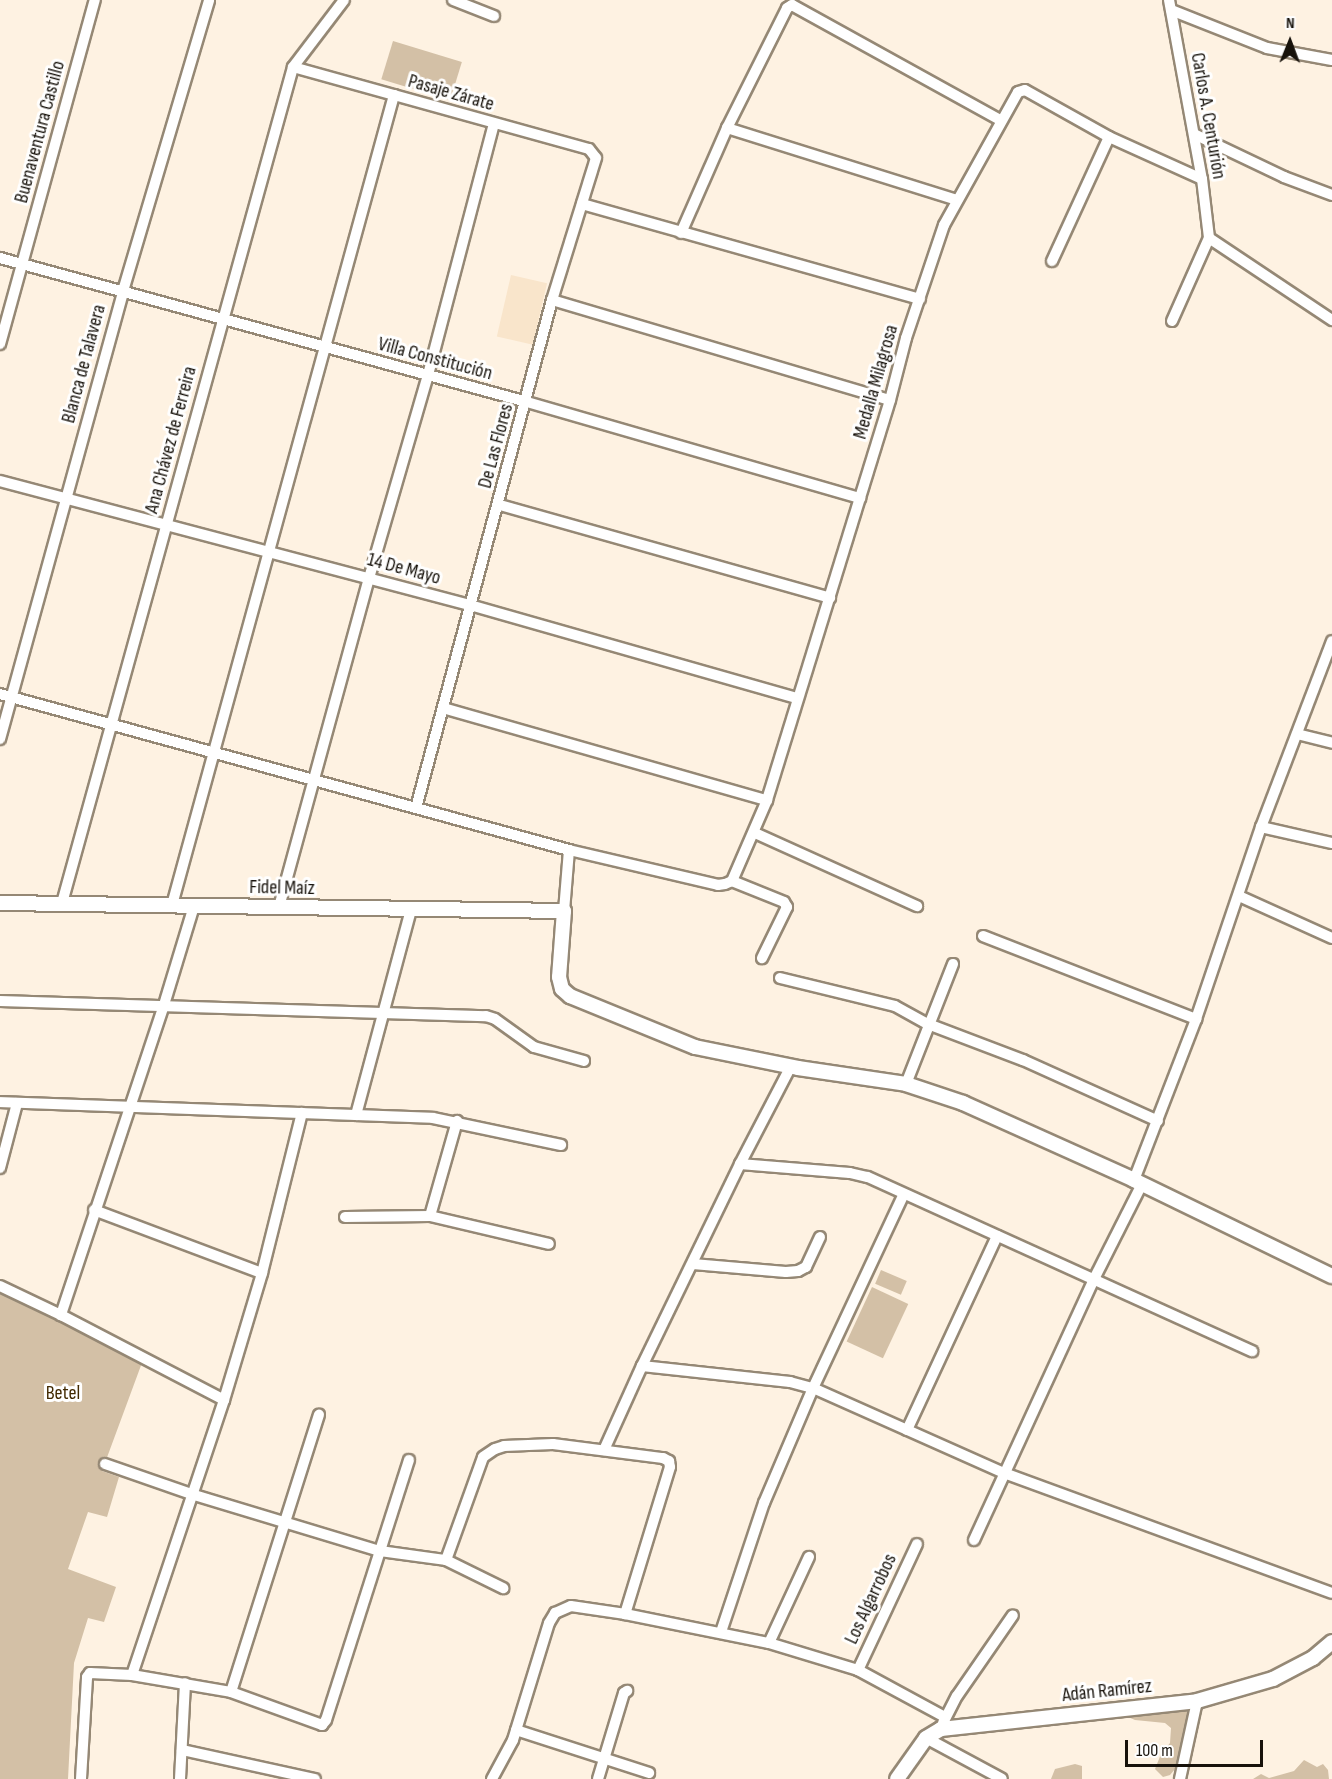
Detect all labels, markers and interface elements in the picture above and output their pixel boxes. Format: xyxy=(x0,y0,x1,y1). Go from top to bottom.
north arrow xyxy=(1260,12,1320,72)
text: N xyxy=(1286,14,1295,33)
street label: Carlos A. Centurión xyxy=(1185,51,1231,181)
street label: Buenaventura Castillo xyxy=(9,58,71,206)
street label: Pasaje Zárate xyxy=(405,69,497,117)
street label: Blanca de Talavera xyxy=(57,302,111,426)
street label: Medalla Milagrosa xyxy=(848,322,904,442)
street label: Villa Constitución xyxy=(375,332,495,386)
street label: Ana Chávez de Ferreira xyxy=(140,364,202,516)
street label: De Las Flores xyxy=(473,401,519,491)
street label: 14 De Mayo xyxy=(365,548,443,590)
street label: Fidel Maíz xyxy=(249,875,315,901)
park label: Betel xyxy=(46,1381,80,1405)
street label: Los Algarrobos xyxy=(840,1550,902,1648)
street label: Adán Ramírez xyxy=(1061,1674,1153,1708)
scale bar xyxy=(1128,1728,1266,1766)
text: 100 m xyxy=(1136,1740,1173,1761)

